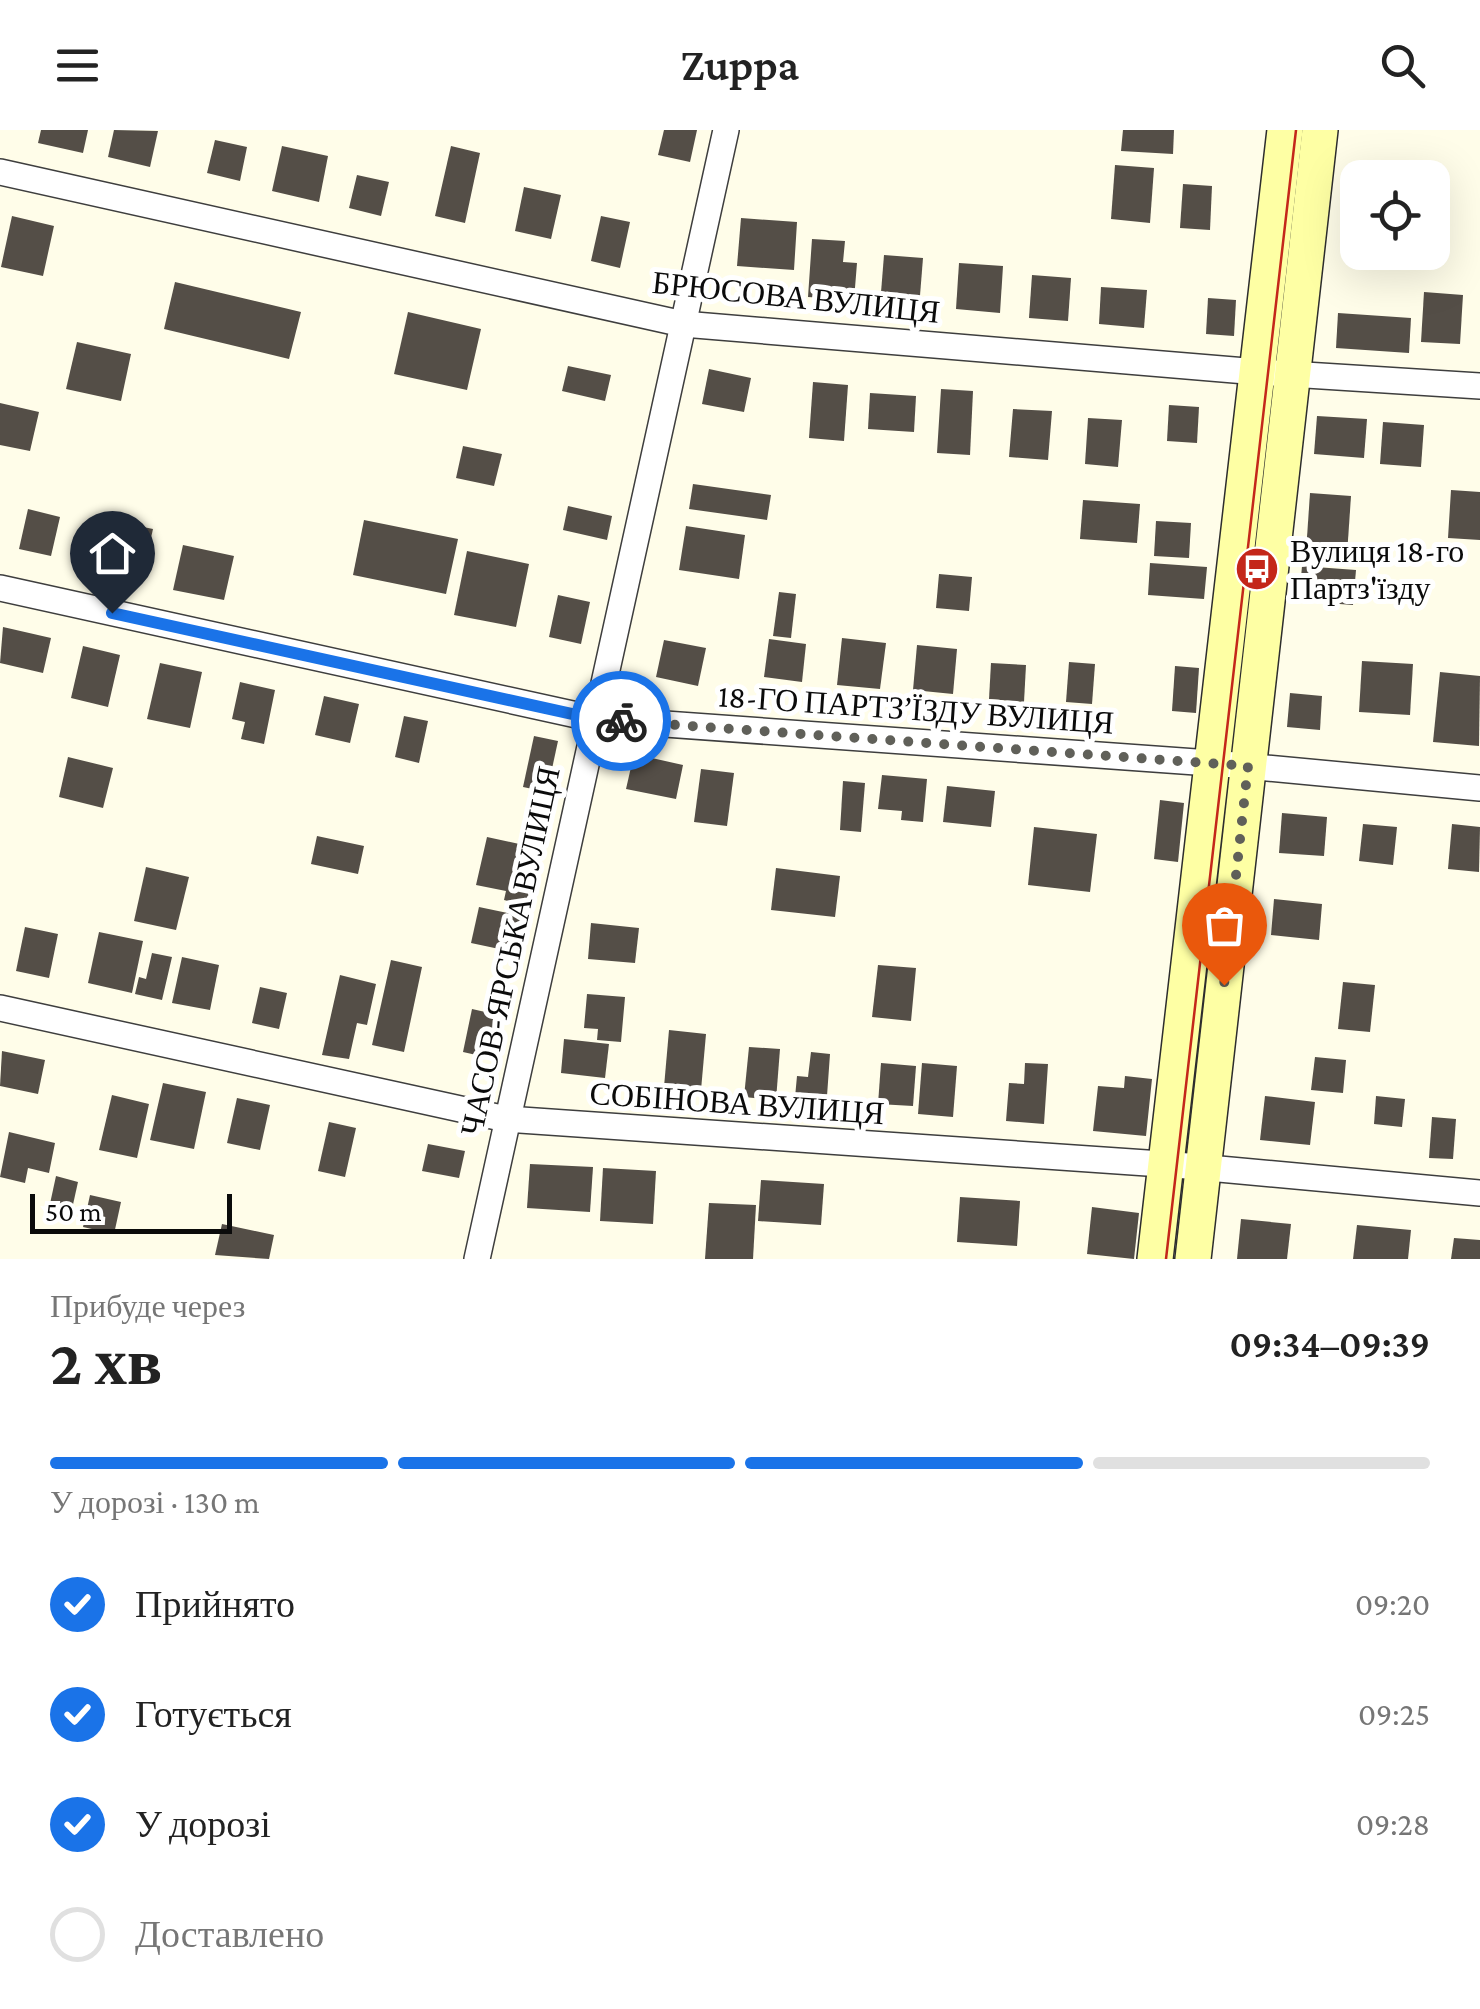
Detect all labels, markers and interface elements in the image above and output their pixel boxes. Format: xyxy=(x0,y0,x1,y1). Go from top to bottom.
icon: menu xyxy=(50,38,105,93)
icon: search xyxy=(1375,38,1430,93)
text: Zuppa xyxy=(681,40,799,90)
map controls xyxy=(1340,160,1450,270)
button: locate xyxy=(1340,160,1450,270)
street label: БРЮСОВА ВУЛИЦЯ xyxy=(650,264,942,330)
pin xyxy=(70,511,155,614)
icon: home xyxy=(85,526,140,581)
place label: Вулиця 18-го Партз'їзду xyxy=(1290,533,1464,606)
bus stop icon: Вулиця 18-го Партз'їзду xyxy=(1234,546,1280,592)
courier xyxy=(571,671,671,771)
street label: 18-ГО ПАРТЗ’ЇЗДУ ВУЛИЦЯ xyxy=(717,677,1115,741)
icon: bike xyxy=(594,694,649,749)
street label: ЧАСОВ-ЯРСЬКА ВУЛИЦЯ xyxy=(453,763,567,1139)
pin xyxy=(1182,883,1267,986)
icon: bag xyxy=(1197,898,1252,953)
street label: СОБІНОВА ВУЛИЦЯ xyxy=(589,1075,885,1131)
scale bar xyxy=(30,1189,232,1234)
text: 50 m xyxy=(45,1196,102,1227)
text: Прибуде через xyxy=(50,1288,245,1324)
text: 09:34–09:39 xyxy=(1230,1323,1430,1365)
text: 2 хв xyxy=(50,1326,162,1398)
text: У дорозі · 130 m xyxy=(50,1484,260,1520)
icon: check xyxy=(50,1577,105,1632)
text: Прийнято xyxy=(135,1583,295,1625)
text: 09:20 xyxy=(1355,1586,1430,1622)
icon: check xyxy=(50,1687,105,1742)
text: Готується xyxy=(135,1693,292,1735)
text: 09:25 xyxy=(1358,1696,1430,1732)
icon: check xyxy=(50,1797,105,1852)
text: У дорозі xyxy=(135,1803,271,1845)
text: 09:28 xyxy=(1356,1806,1430,1842)
text: Доставлено xyxy=(135,1913,324,1955)

